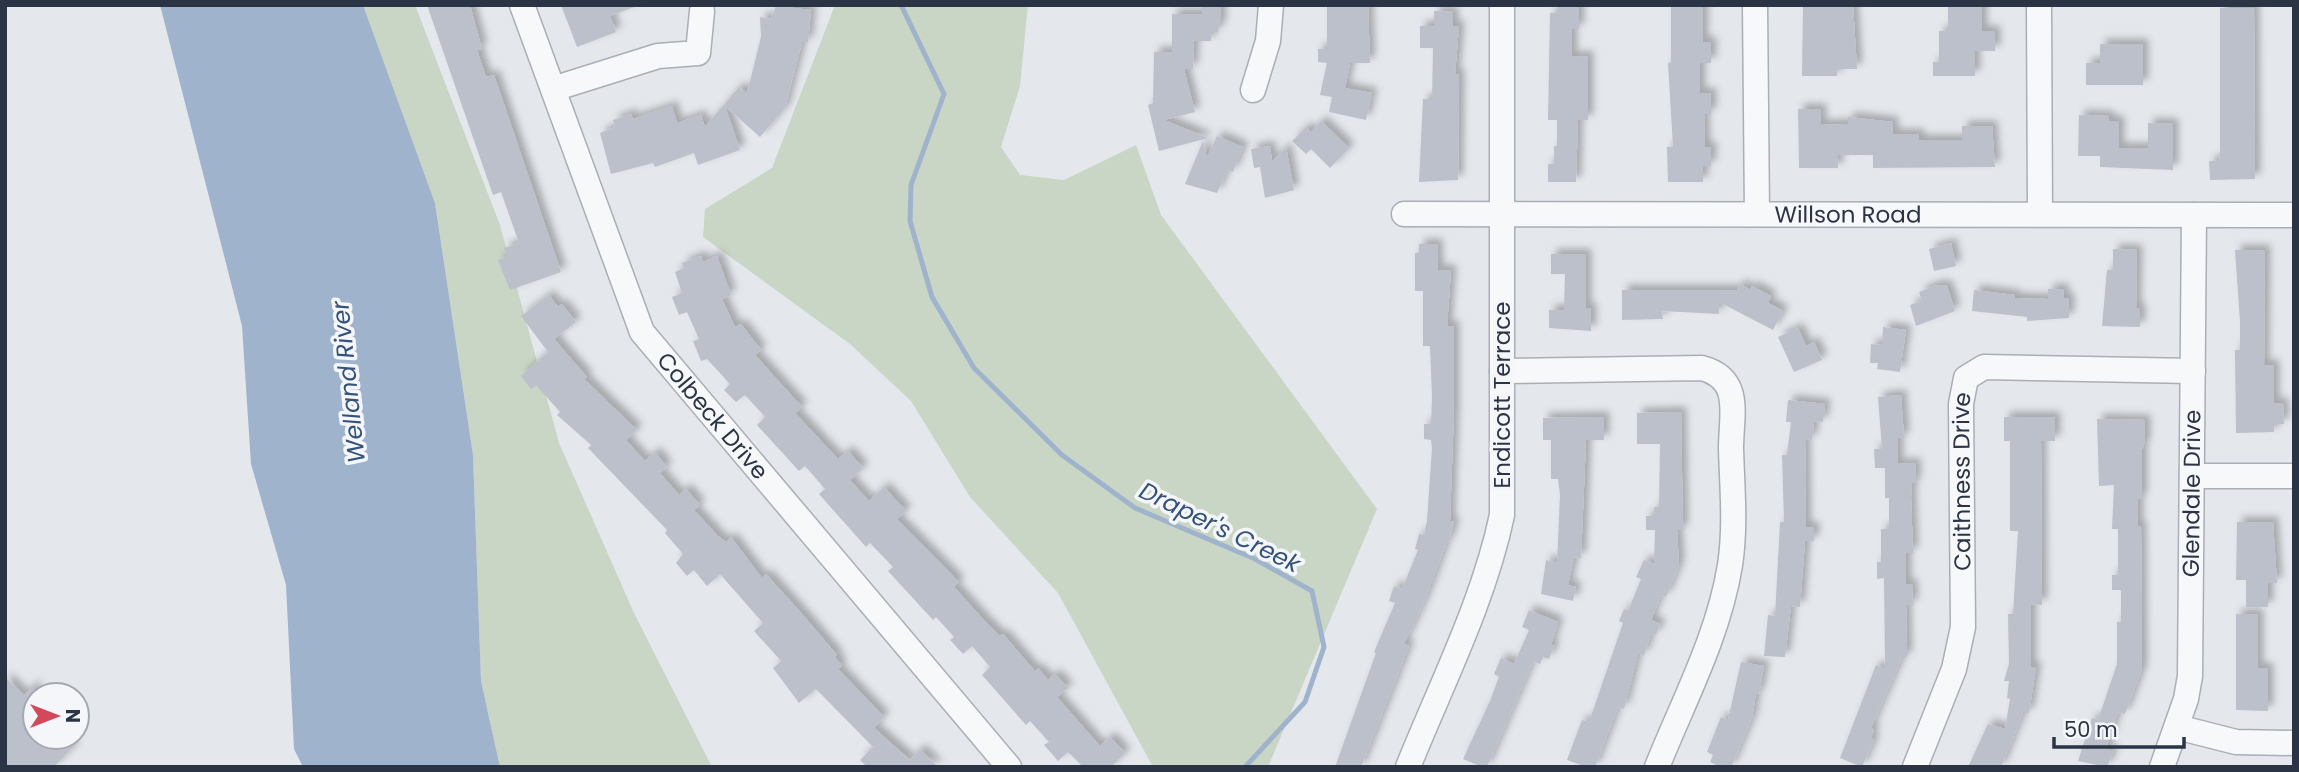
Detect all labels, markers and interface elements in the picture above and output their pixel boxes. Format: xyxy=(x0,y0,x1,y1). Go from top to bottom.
street label: Willson Road xyxy=(1775,198,1921,231)
water label: Welland River xyxy=(323,298,373,465)
street label: Endicott Terrace xyxy=(1486,302,1518,488)
street label: Colbeck Drive xyxy=(650,345,776,486)
street label: Caithness Drive xyxy=(1945,389,1979,571)
street label: Glendale Drive xyxy=(2175,410,2208,577)
water label: Draper's Creek xyxy=(1134,474,1307,581)
north arrow xyxy=(21,681,91,751)
scale bar xyxy=(2054,706,2184,750)
text: N xyxy=(59,709,86,723)
text: 50 m xyxy=(2064,715,2118,744)

